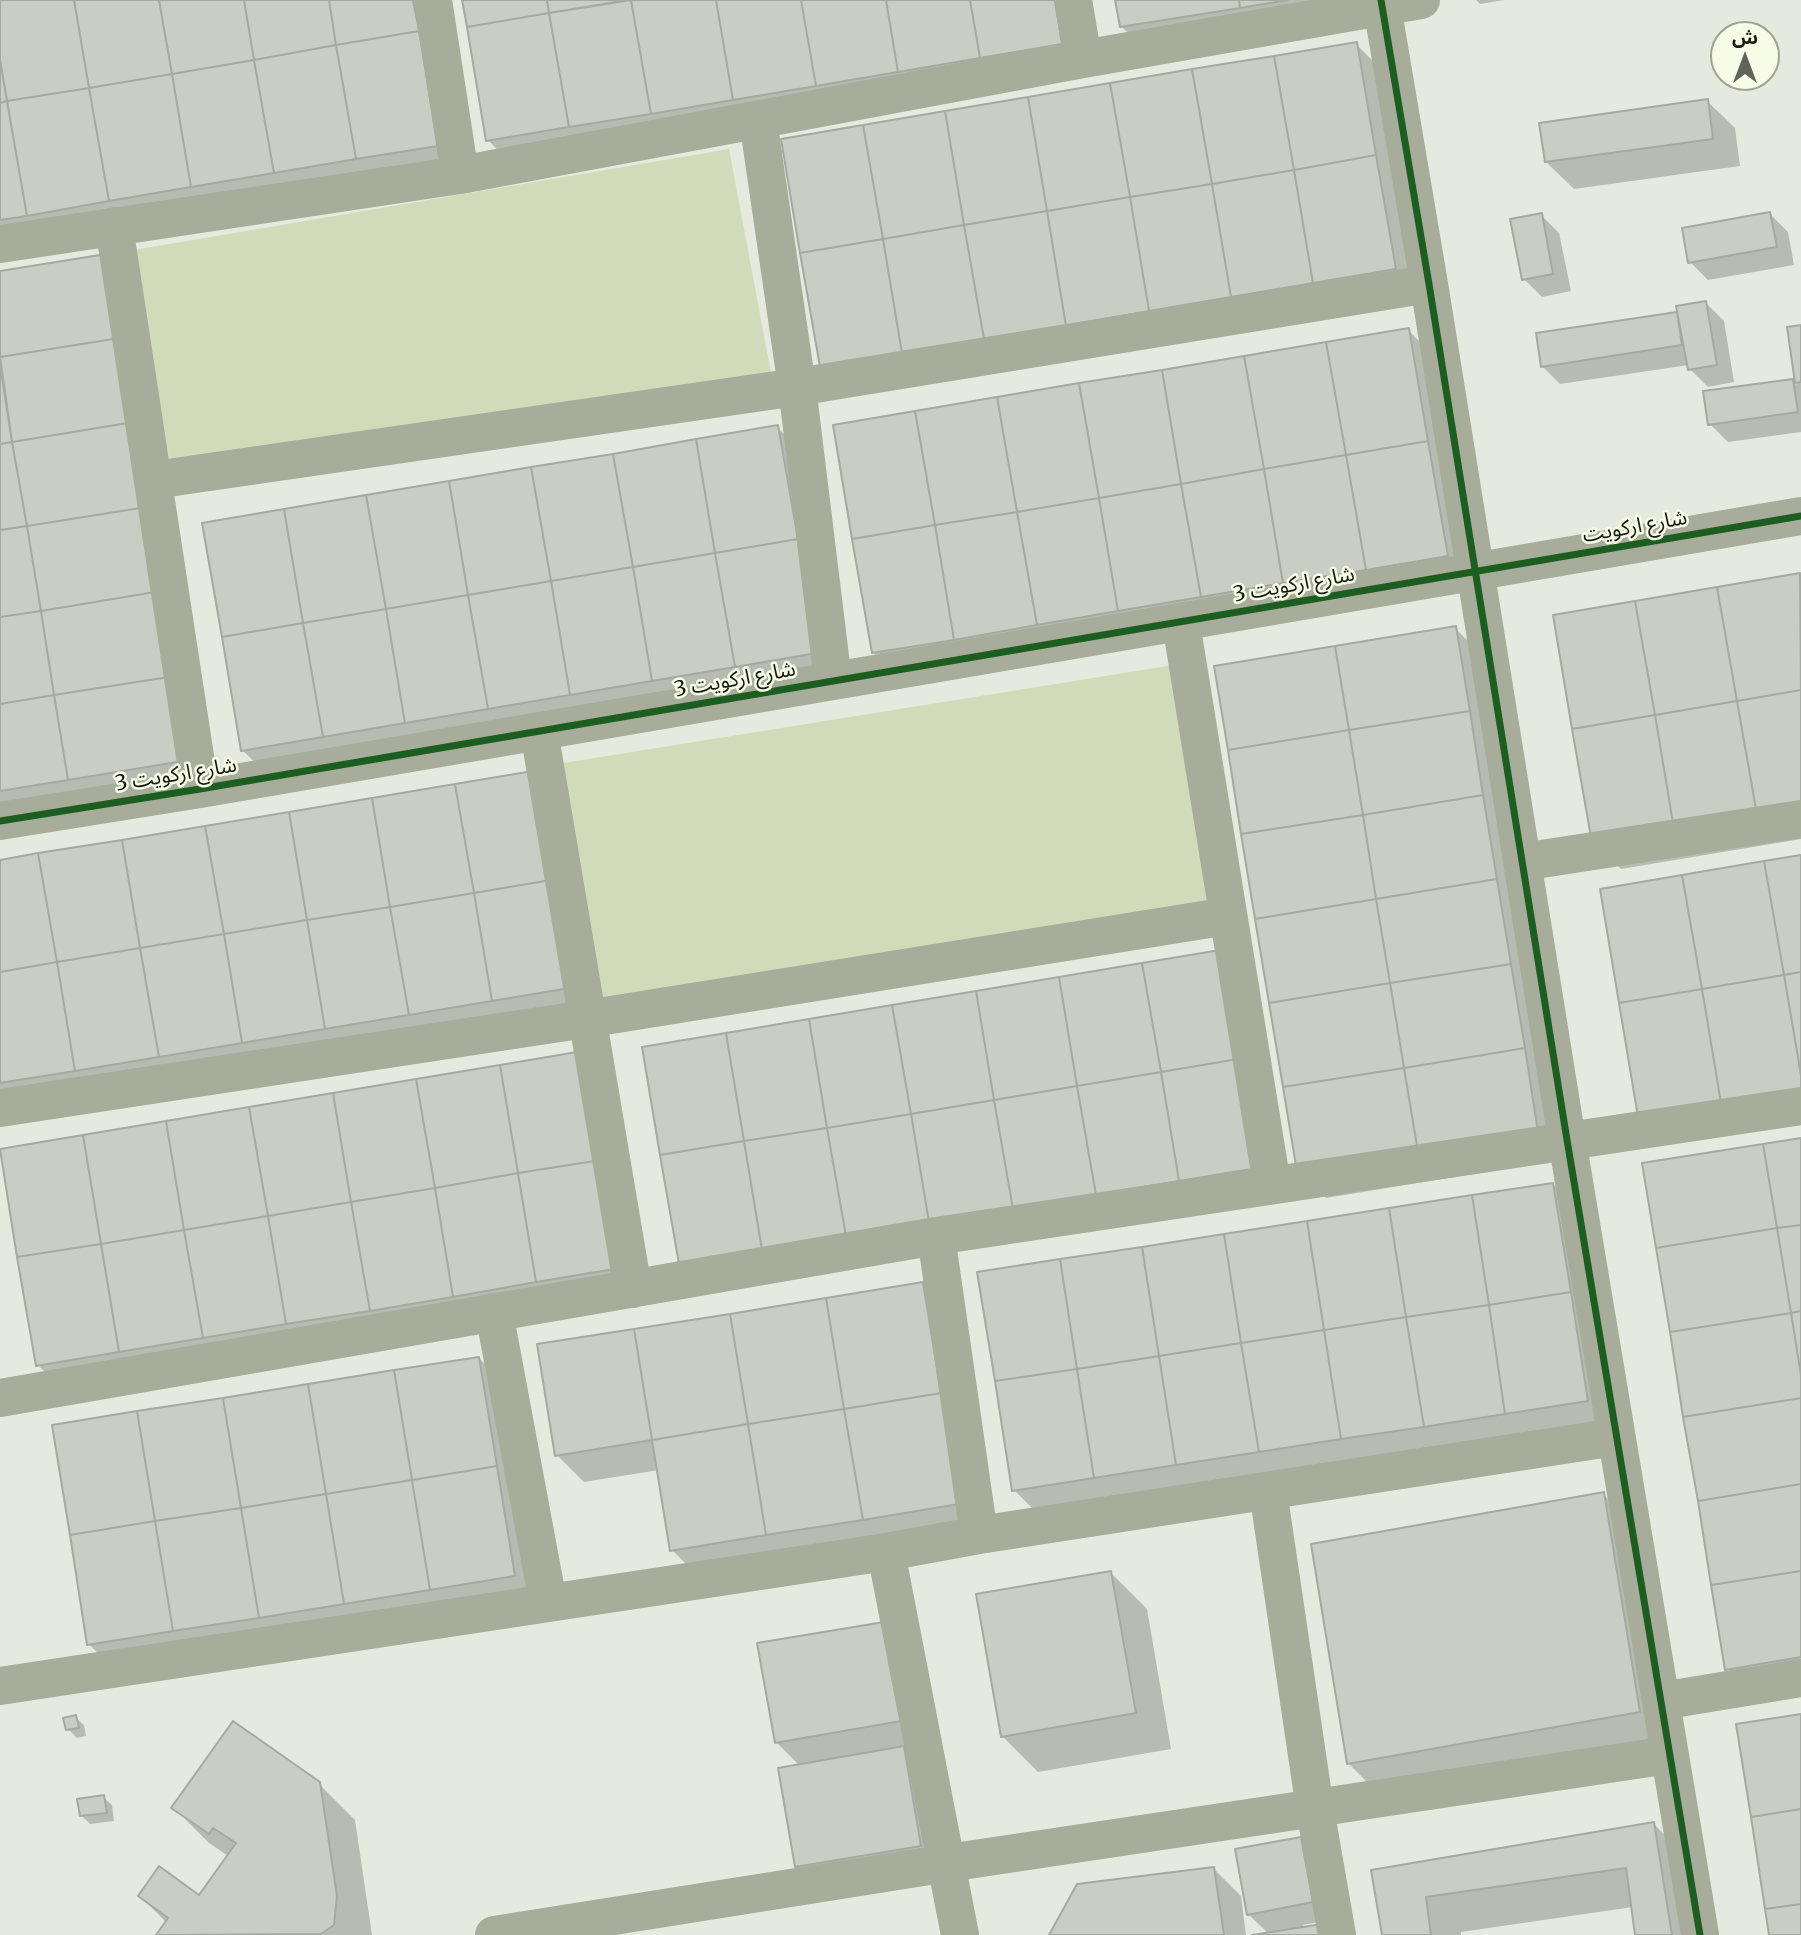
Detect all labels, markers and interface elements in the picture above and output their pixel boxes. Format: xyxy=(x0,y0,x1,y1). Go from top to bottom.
north arrow xyxy=(1710,21,1780,91)
text: ش xyxy=(1732,25,1758,49)
street label: شارع اركويت xyxy=(1581,505,1689,549)
street label: شارع اركويت 3 xyxy=(1231,562,1357,608)
street label: شارع اركويت 3 xyxy=(672,657,798,703)
street label: شارع اركويت 3 xyxy=(114,753,238,797)

